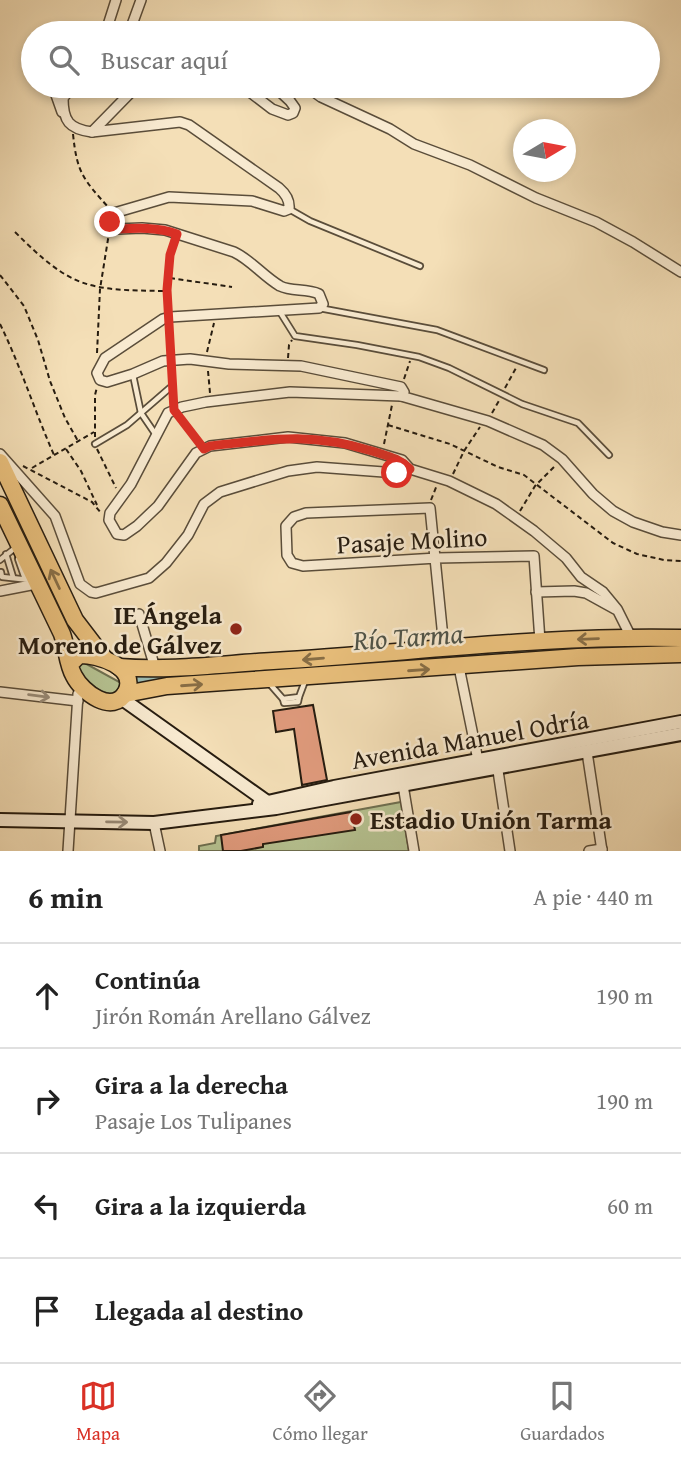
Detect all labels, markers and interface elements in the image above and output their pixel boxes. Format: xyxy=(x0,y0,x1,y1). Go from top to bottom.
search box xyxy=(21,21,660,98)
text: Buscar aquí xyxy=(101,40,228,79)
icon: search xyxy=(45,41,83,79)
north arrow xyxy=(513,119,576,182)
route end xyxy=(94,206,125,237)
route start xyxy=(381,457,412,488)
street label: Pasaje Molino xyxy=(336,517,488,563)
one-way arrow xyxy=(48,569,62,590)
place label: IE Ángela Moreno de Gálvez xyxy=(18,595,223,664)
water label: Río Tarma xyxy=(350,612,465,660)
marker: IE Ángela Moreno de Gálvez xyxy=(228,621,244,637)
one-way arrow xyxy=(577,632,600,645)
one-way arrow xyxy=(302,653,324,666)
one-way arrow xyxy=(408,663,431,676)
one-way arrow xyxy=(181,678,204,691)
one-way arrow xyxy=(27,690,50,703)
street label: Avenida Manuel Odría xyxy=(348,699,592,779)
place label: Estadio Unión Tarma xyxy=(370,800,613,839)
marker: Estadio Unión Tarma xyxy=(348,811,364,827)
one-way arrow xyxy=(105,815,128,829)
text: 6 min xyxy=(28,875,103,919)
text: A pie · 440 m xyxy=(533,880,653,913)
text: Continúa xyxy=(95,960,200,999)
icon: ahead xyxy=(28,977,66,1015)
text: 190 m xyxy=(596,979,653,1012)
text: Jirón Román Arellano Gálvez xyxy=(95,999,371,1032)
text: Gira a la derecha xyxy=(95,1065,288,1104)
icon: right xyxy=(28,1082,66,1120)
text: 190 m xyxy=(596,1084,653,1117)
text: Pasaje Los Tulipanes xyxy=(95,1104,292,1137)
text: Gira a la izquierda xyxy=(95,1186,306,1225)
icon: left xyxy=(28,1187,66,1225)
text: 60 m xyxy=(607,1189,653,1222)
text: Llegada al destino xyxy=(95,1291,303,1330)
icon: arrive xyxy=(28,1292,66,1330)
tab: Mapa xyxy=(76,1377,120,1447)
tab: Cómo llegar xyxy=(272,1377,368,1447)
tab: Guardados xyxy=(520,1377,605,1447)

